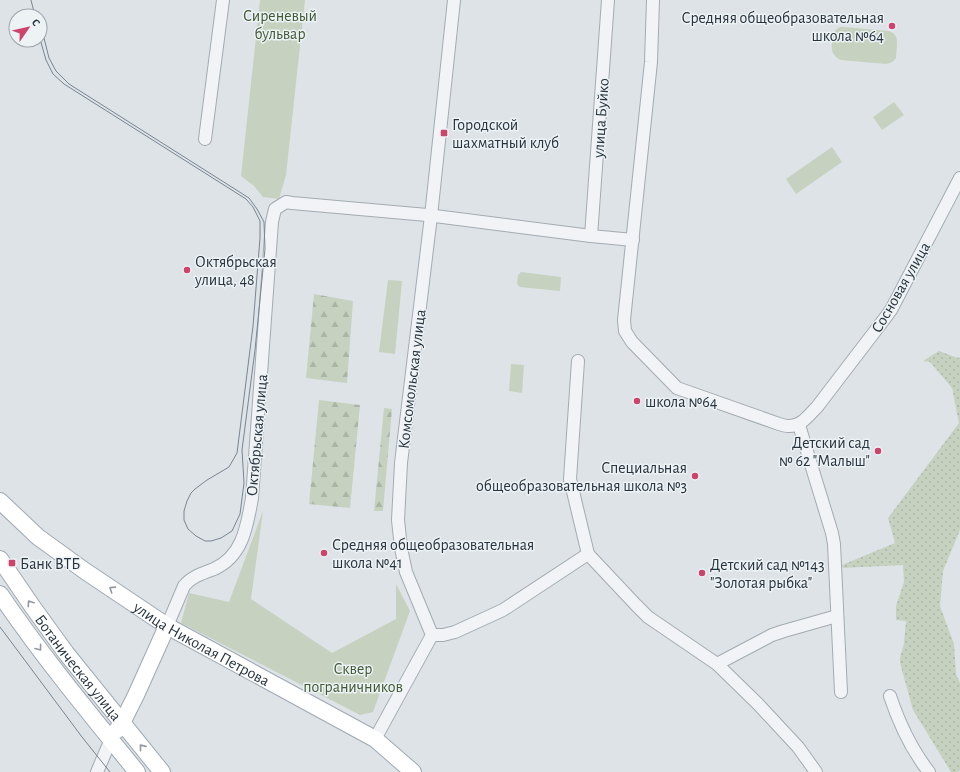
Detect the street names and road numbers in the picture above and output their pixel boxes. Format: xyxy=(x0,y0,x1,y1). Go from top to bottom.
street label: улица Буйко xyxy=(590,77,613,160)
street label: Сосновая улица xyxy=(869,239,934,336)
street label: Комсомольская улица xyxy=(395,308,429,450)
street label: Октябрьская улица xyxy=(244,373,271,497)
street label: улица Николая Петрова xyxy=(129,599,272,689)
street label: Ботаническая улица xyxy=(32,612,124,724)

